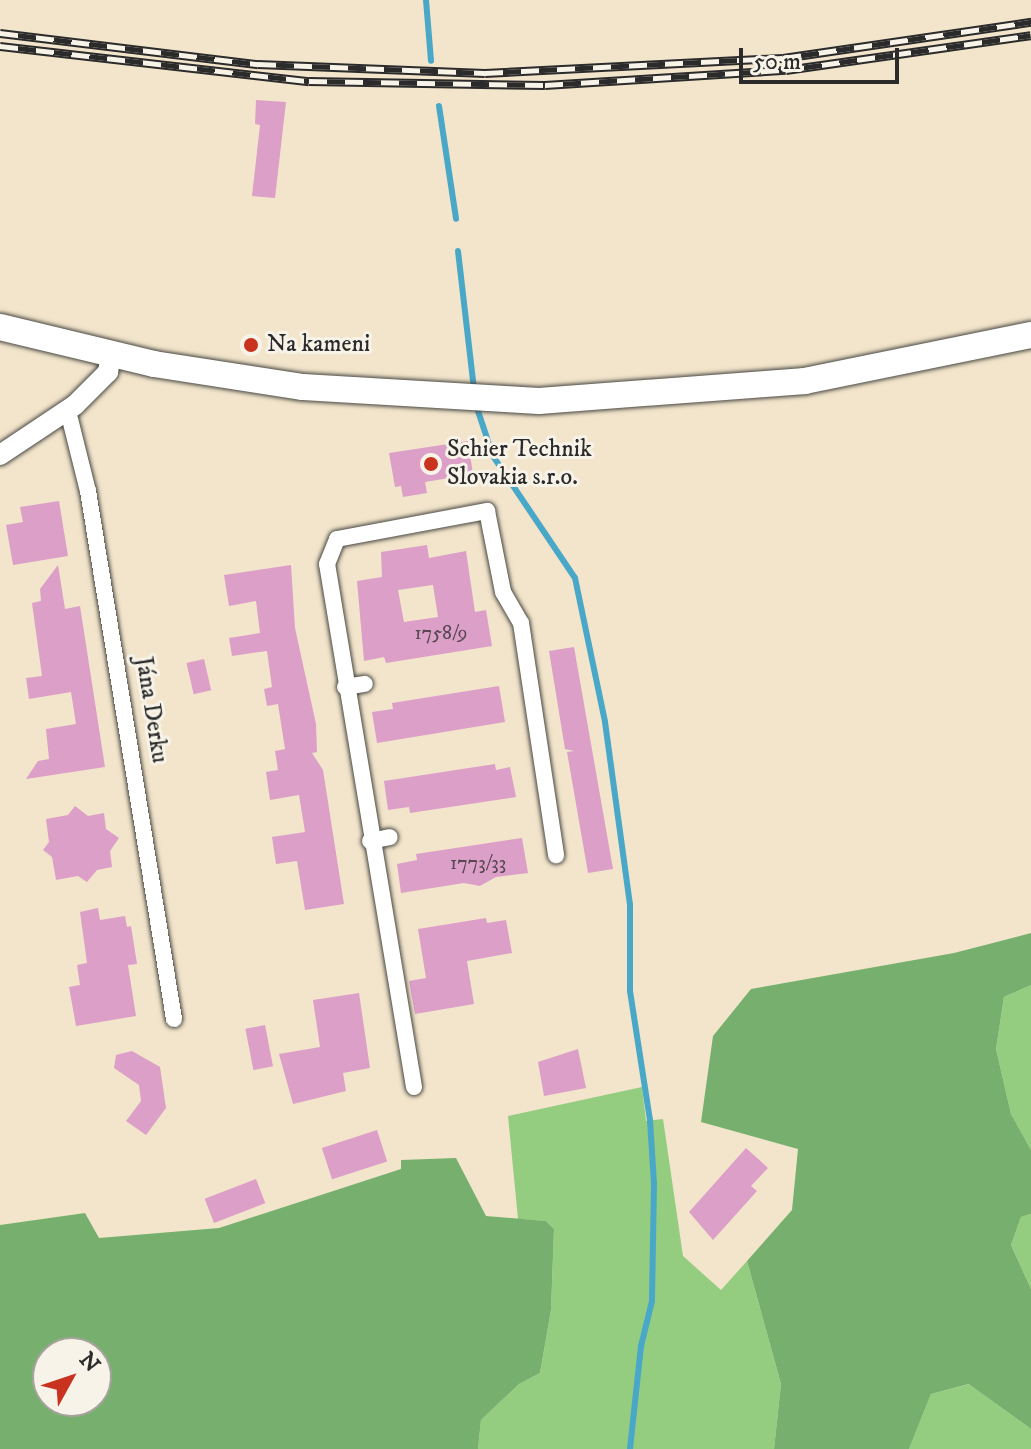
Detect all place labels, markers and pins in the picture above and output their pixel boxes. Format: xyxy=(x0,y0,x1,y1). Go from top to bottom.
place label: Na kameni xyxy=(267,331,370,359)
marker: Na kameni xyxy=(242,336,260,354)
place label: Schier Technik Slovakia s.r.o. xyxy=(447,436,592,492)
marker: Schier Technik Slovakia s.r.o. xyxy=(422,455,440,473)

